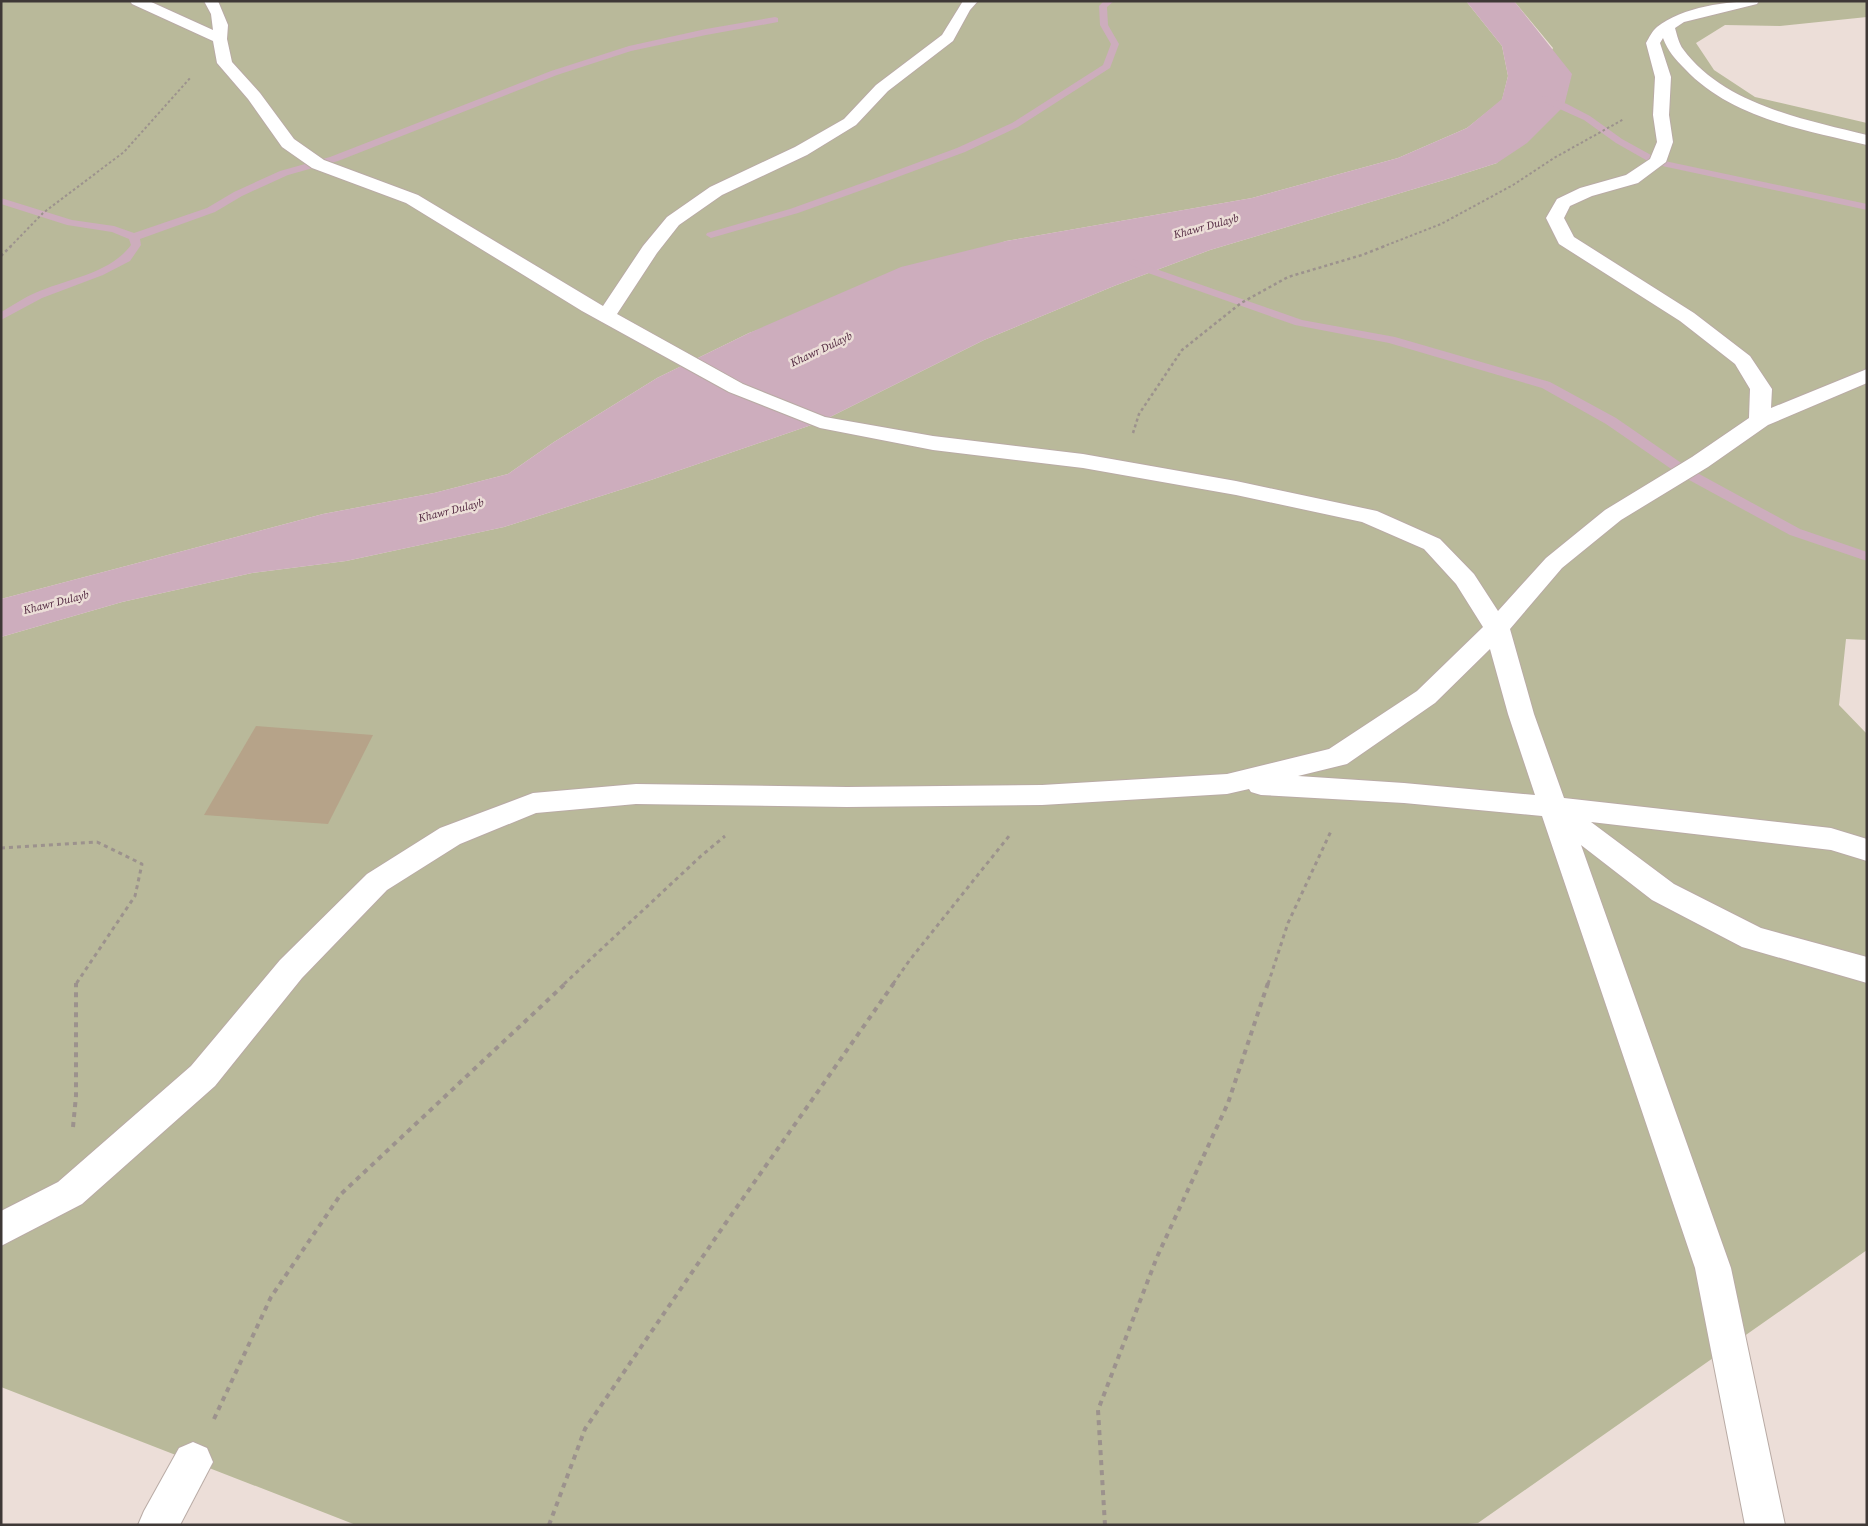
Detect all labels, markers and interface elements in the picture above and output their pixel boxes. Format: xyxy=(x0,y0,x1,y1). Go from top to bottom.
water label: Khawr Dulayb xyxy=(1171,210,1241,243)
water label: Khawr Dulayb xyxy=(787,328,855,371)
water label: Khawr Dulayb xyxy=(416,495,486,526)
water label: Khawr Dulayb xyxy=(21,587,91,618)

